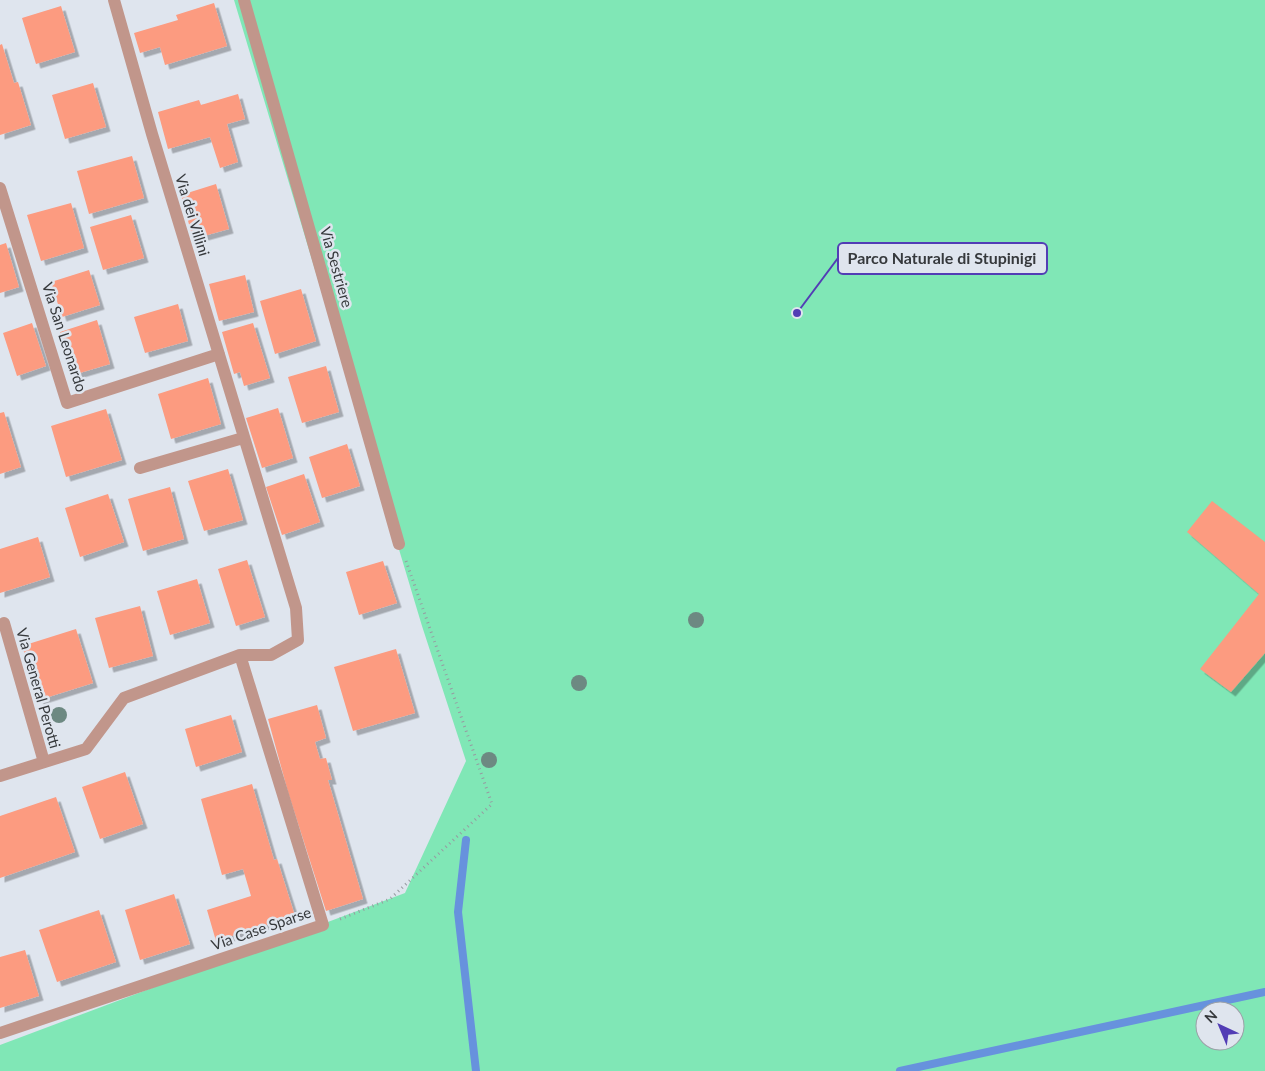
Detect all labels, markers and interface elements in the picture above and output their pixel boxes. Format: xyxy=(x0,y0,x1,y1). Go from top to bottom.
street label: Via dei Villini xyxy=(172,172,214,258)
street label: Via Sestriere xyxy=(317,225,357,309)
callout: Parco Naturale di Stupinigi xyxy=(838,243,1047,274)
text: Parco Naturale di Stupinigi xyxy=(848,248,1036,267)
street label: Via San Leonardo xyxy=(39,280,91,394)
street label: Via General Perotti xyxy=(13,626,65,750)
street label: Via Case Sparse xyxy=(209,902,313,954)
north arrow xyxy=(1195,1001,1245,1051)
text: N xyxy=(1201,1006,1220,1026)

